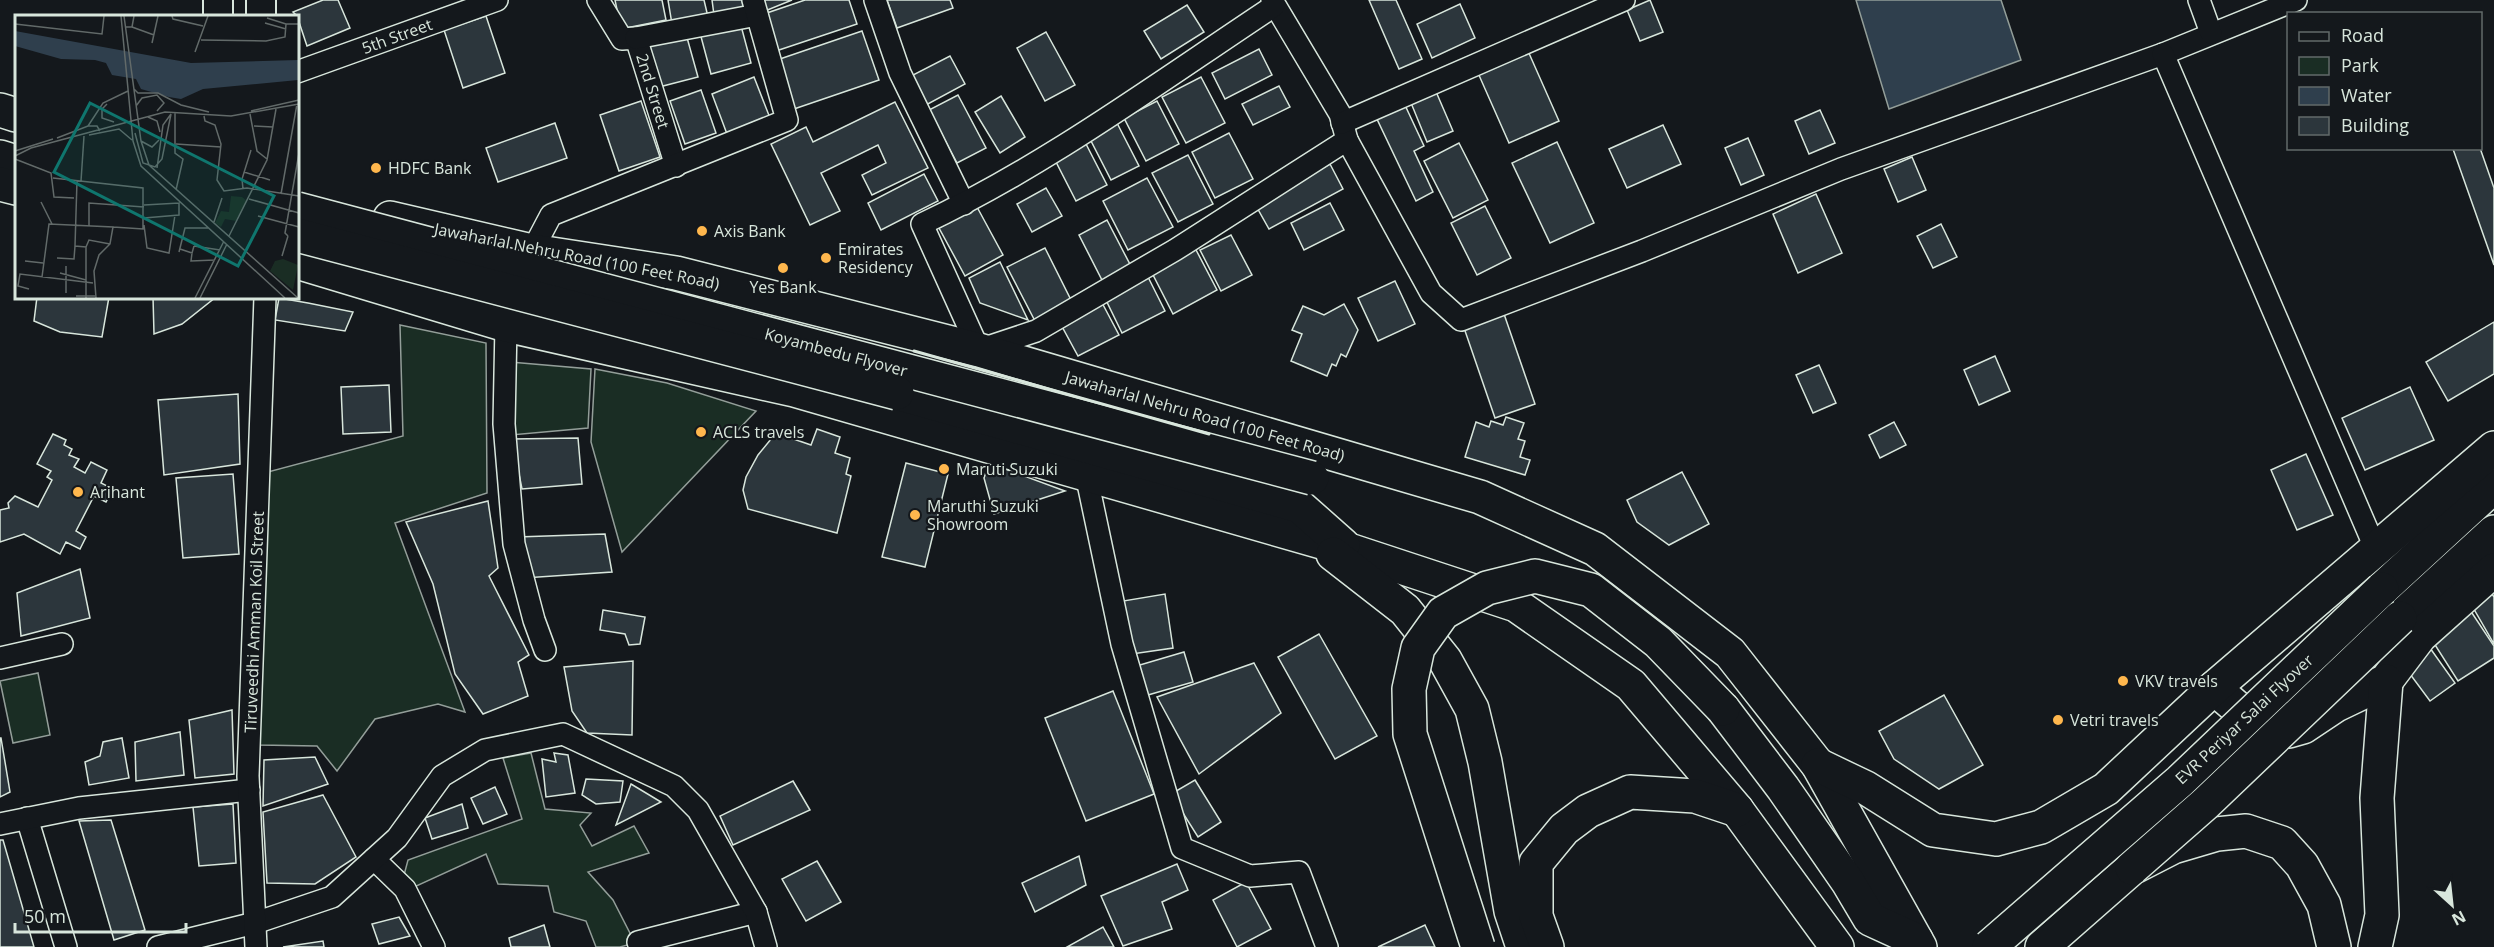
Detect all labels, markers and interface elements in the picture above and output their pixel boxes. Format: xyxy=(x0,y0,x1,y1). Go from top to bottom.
legend xyxy=(2287,12,2482,150)
street label: 5th Street xyxy=(359,13,436,59)
inset map xyxy=(15,15,298,298)
text: Road xyxy=(2341,23,2384,47)
street label: 2nd Street xyxy=(631,51,675,132)
text: Park xyxy=(2341,53,2379,77)
text: Water xyxy=(2341,83,2392,107)
text: Building xyxy=(2341,113,2409,137)
place label: HDFC Bank xyxy=(388,157,472,179)
marker: HDFC Bank xyxy=(369,161,383,175)
street label: Jawaharlal Nehru Road (100 Feet Road) xyxy=(431,217,722,295)
place label: Axis Bank xyxy=(714,220,786,242)
marker: Axis Bank xyxy=(695,224,709,238)
place label: Emirates Residency xyxy=(838,238,914,278)
marker: Emirates Residency xyxy=(819,251,833,265)
marker: Yes Bank xyxy=(776,261,790,275)
place label: Yes Bank xyxy=(749,276,817,298)
street label: Koyambedu Flyover xyxy=(762,322,910,382)
street label: Jawaharlal Nehru Road (100 Feet Road) xyxy=(1061,365,1348,467)
place label: ACLS travels xyxy=(713,421,804,443)
marker: ACLS travels xyxy=(694,425,708,439)
place label: Maruti Suzuki xyxy=(956,458,1058,480)
marker: Maruti Suzuki xyxy=(937,462,951,476)
place label: Arihant xyxy=(90,481,145,503)
marker: Arihant xyxy=(71,485,85,499)
place label: Maruthi Suzuki Showroom xyxy=(927,495,1039,535)
marker: Maruthi Suzuki Showroom xyxy=(908,508,922,522)
street label: Tiruveedhi Amman Koil Street xyxy=(239,510,269,733)
street label: EVR Periyar Salai Flyover xyxy=(2170,649,2318,789)
place label: VKV travels xyxy=(2135,670,2218,692)
marker: VKV travels xyxy=(2116,674,2130,688)
place label: Vetri travels xyxy=(2070,709,2159,731)
marker: Vetri travels xyxy=(2051,713,2065,727)
north arrow xyxy=(2422,875,2482,935)
scale bar xyxy=(15,896,186,934)
text: 50 m xyxy=(24,904,66,928)
text: N xyxy=(2448,906,2470,931)

